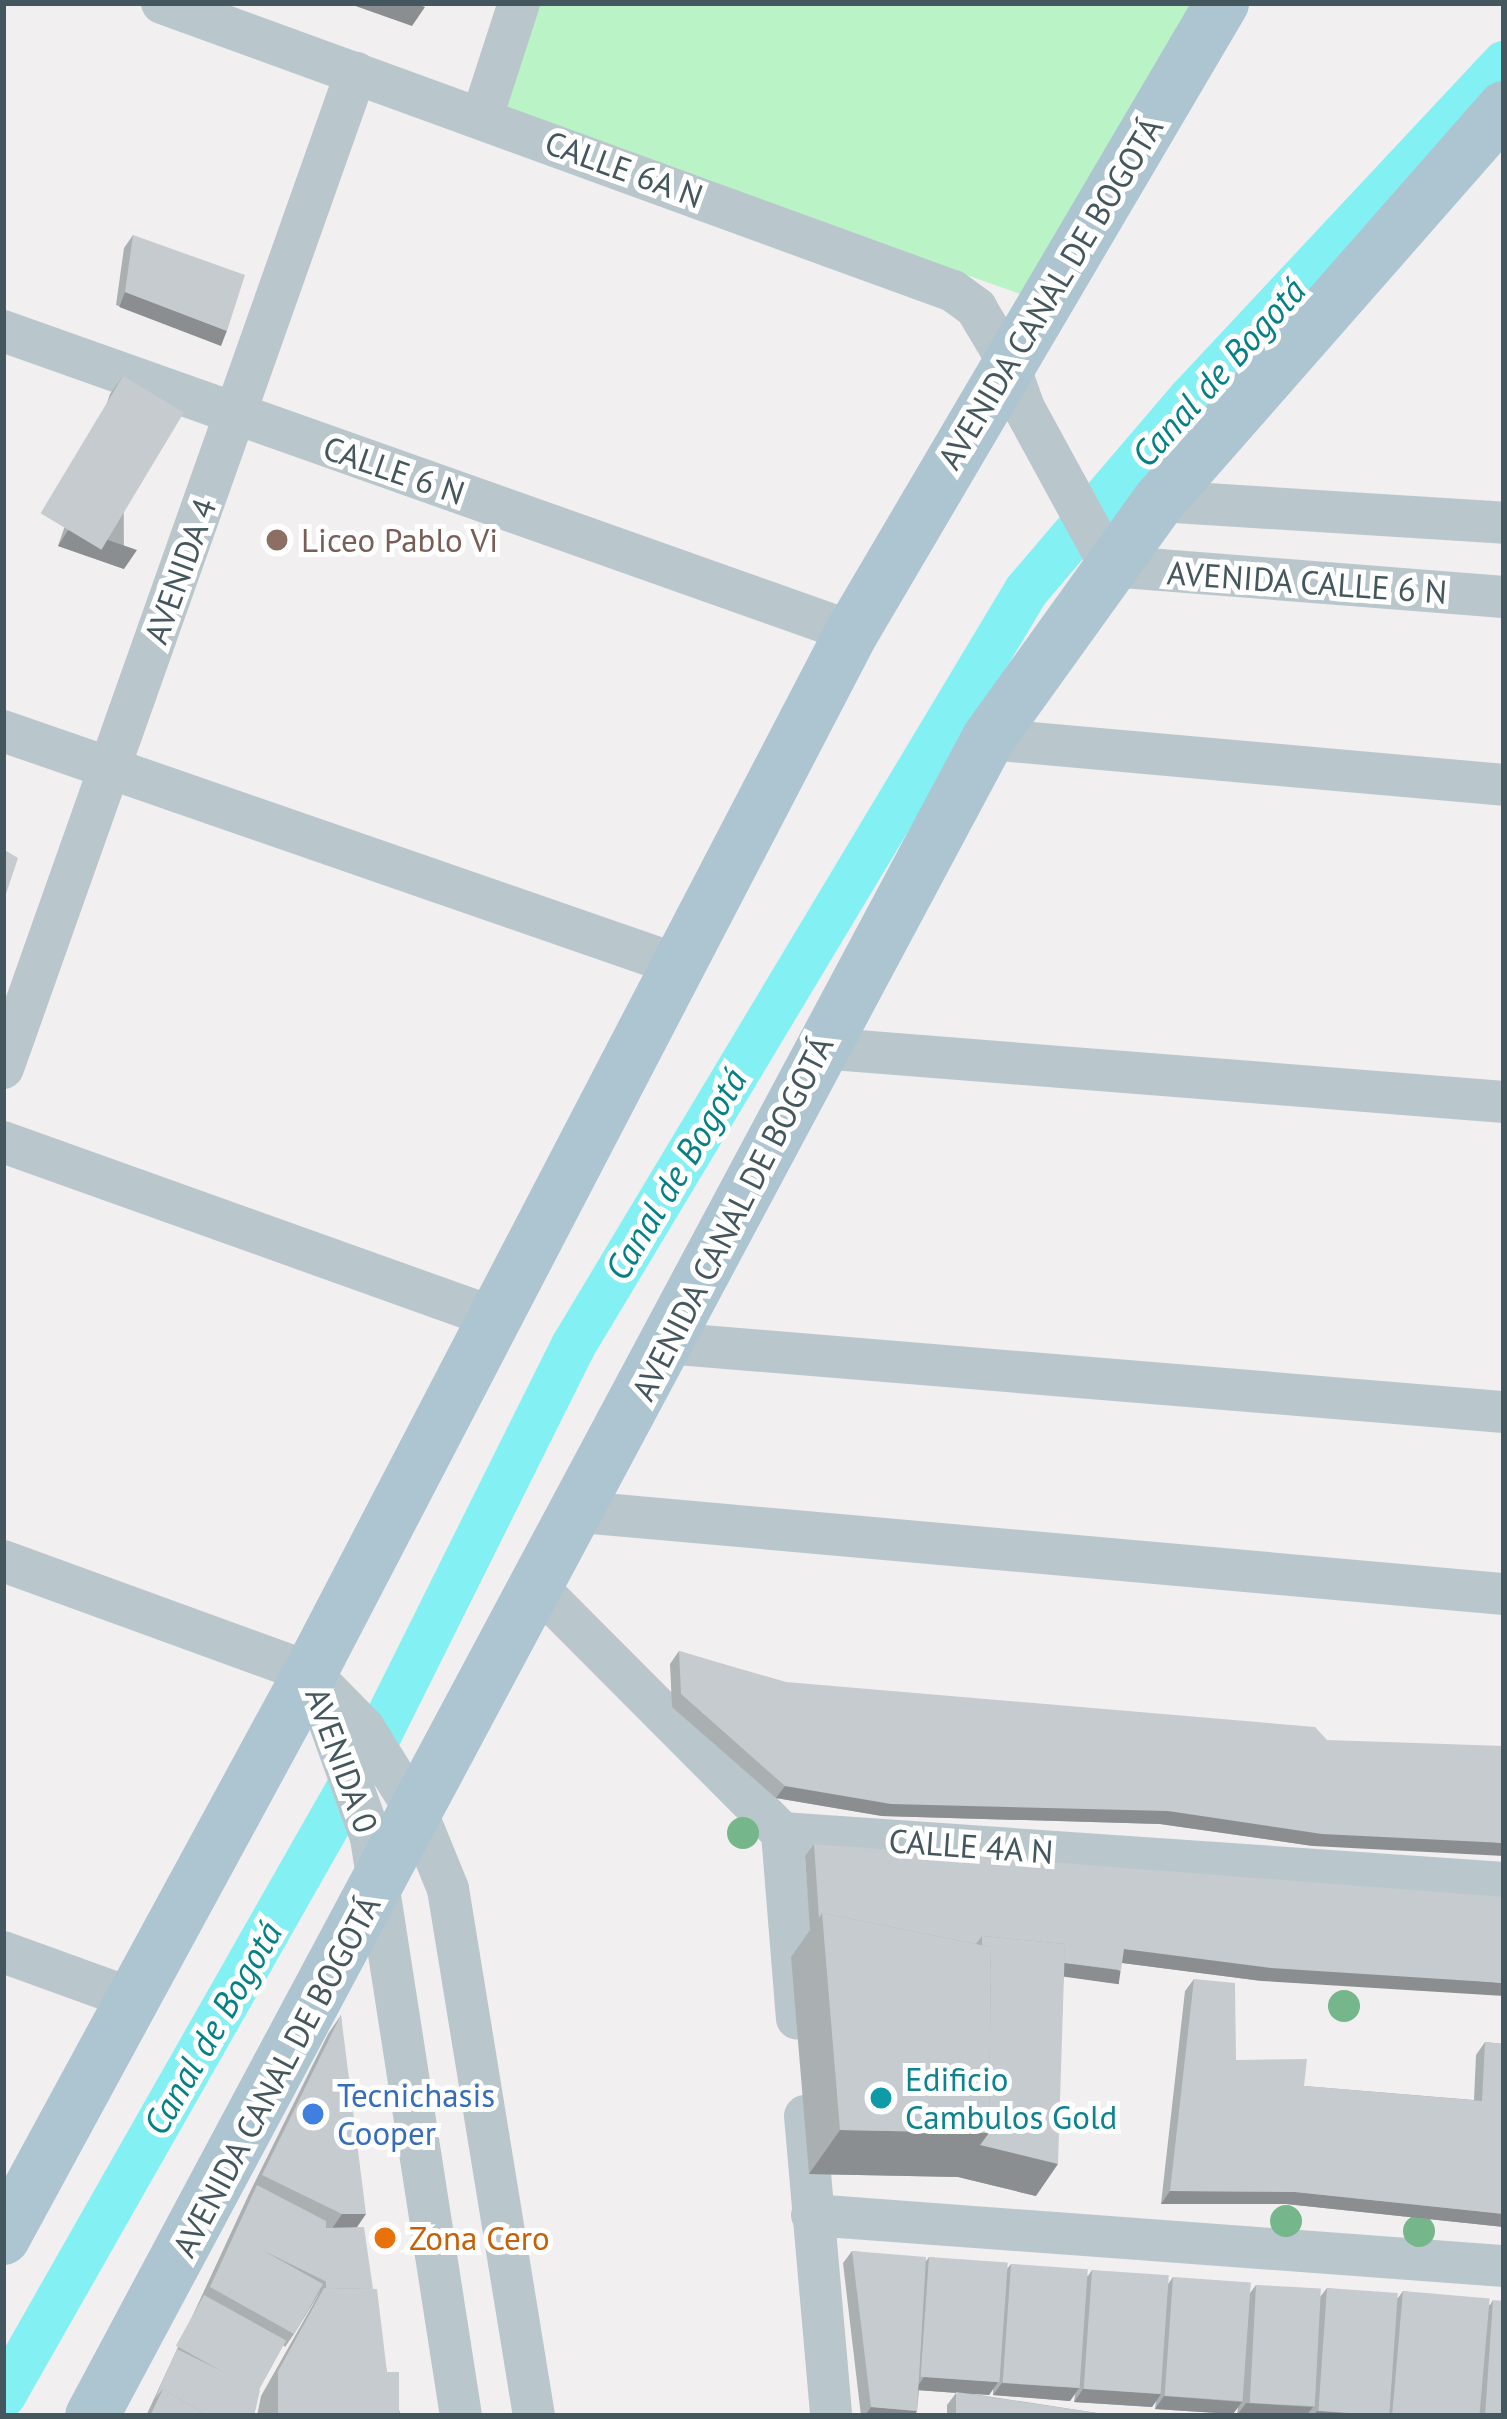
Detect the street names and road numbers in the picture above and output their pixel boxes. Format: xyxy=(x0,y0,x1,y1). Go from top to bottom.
street label: AVENIDA CANAL DE BOGOTÁ xyxy=(928,109,1172,477)
street label: CALLE 6A N xyxy=(539,122,709,216)
street label: CALLE 6 N xyxy=(318,427,470,513)
street label: AVENIDA 4 xyxy=(135,492,225,650)
street label: AVENIDA CALLE 6 N xyxy=(1165,552,1449,612)
street label: AVENIDA CANAL DE BOGOTÁ xyxy=(622,1028,842,1408)
street label: AVENIDA 0 xyxy=(297,1681,387,1839)
street label: CALLE 4A N xyxy=(887,1820,1055,1872)
street label: AVENIDA CANAL DE BOGOTÁ xyxy=(163,1887,389,2265)

